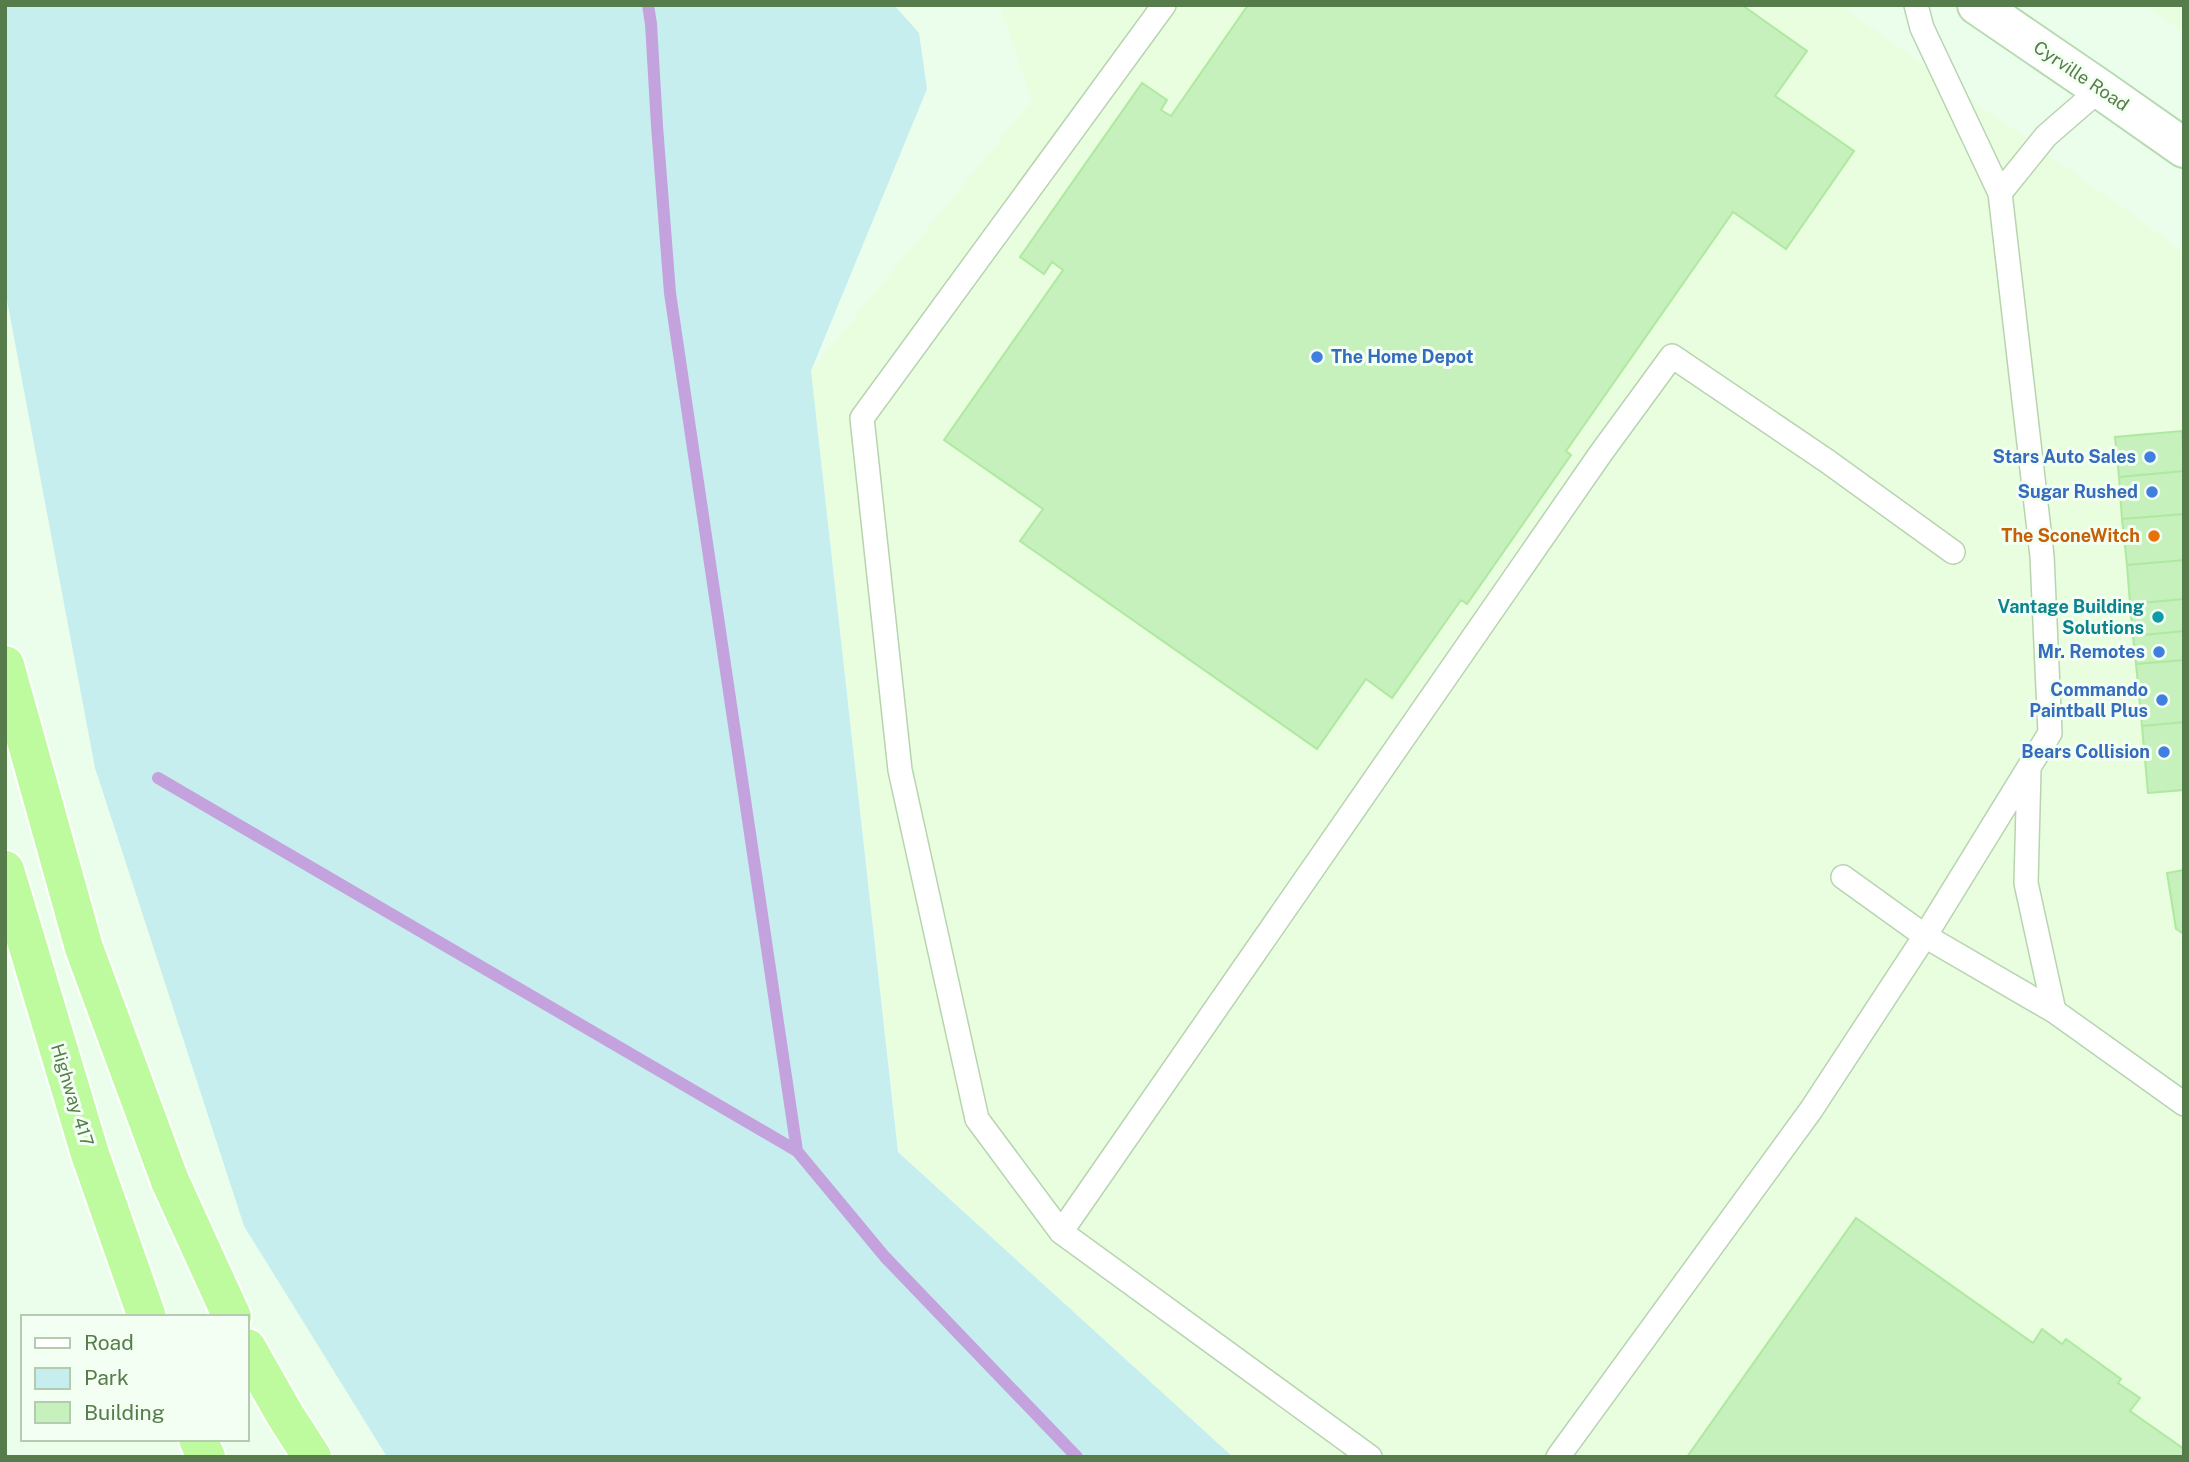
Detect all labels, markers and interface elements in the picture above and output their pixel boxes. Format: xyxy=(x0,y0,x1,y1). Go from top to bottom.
street label: Cyrville Road xyxy=(2030,36,2133,115)
place label: The Home Depot xyxy=(1331,346,1473,367)
marker: The Home Depot xyxy=(1309,349,1325,365)
place label: Stars Auto Sales xyxy=(1992,446,2136,467)
marker: Stars Auto Sales xyxy=(2142,449,2158,465)
place label: Sugar Rushed xyxy=(2018,481,2138,502)
marker: Sugar Rushed xyxy=(2144,484,2160,500)
place label: The SconeWitch xyxy=(2001,525,2140,546)
marker: The SconeWitch xyxy=(2146,528,2162,544)
place label: Vantage Building Solutions xyxy=(1997,596,2144,638)
marker: Vantage Building Solutions xyxy=(2150,609,2166,625)
place label: Mr. Remotes xyxy=(2037,641,2145,662)
marker: Mr. Remotes xyxy=(2151,644,2167,660)
place label: Commando Paintball Plus xyxy=(2029,679,2148,721)
marker: Commando Paintball Plus xyxy=(2154,692,2170,708)
place label: Bears Collision xyxy=(2021,741,2150,762)
marker: Bears Collision xyxy=(2156,744,2172,760)
street label: Highway 417 xyxy=(47,1041,98,1149)
legend xyxy=(21,1315,248,1441)
text: Road xyxy=(84,1330,134,1355)
text: Park xyxy=(84,1365,129,1390)
text: Building xyxy=(84,1400,165,1425)

